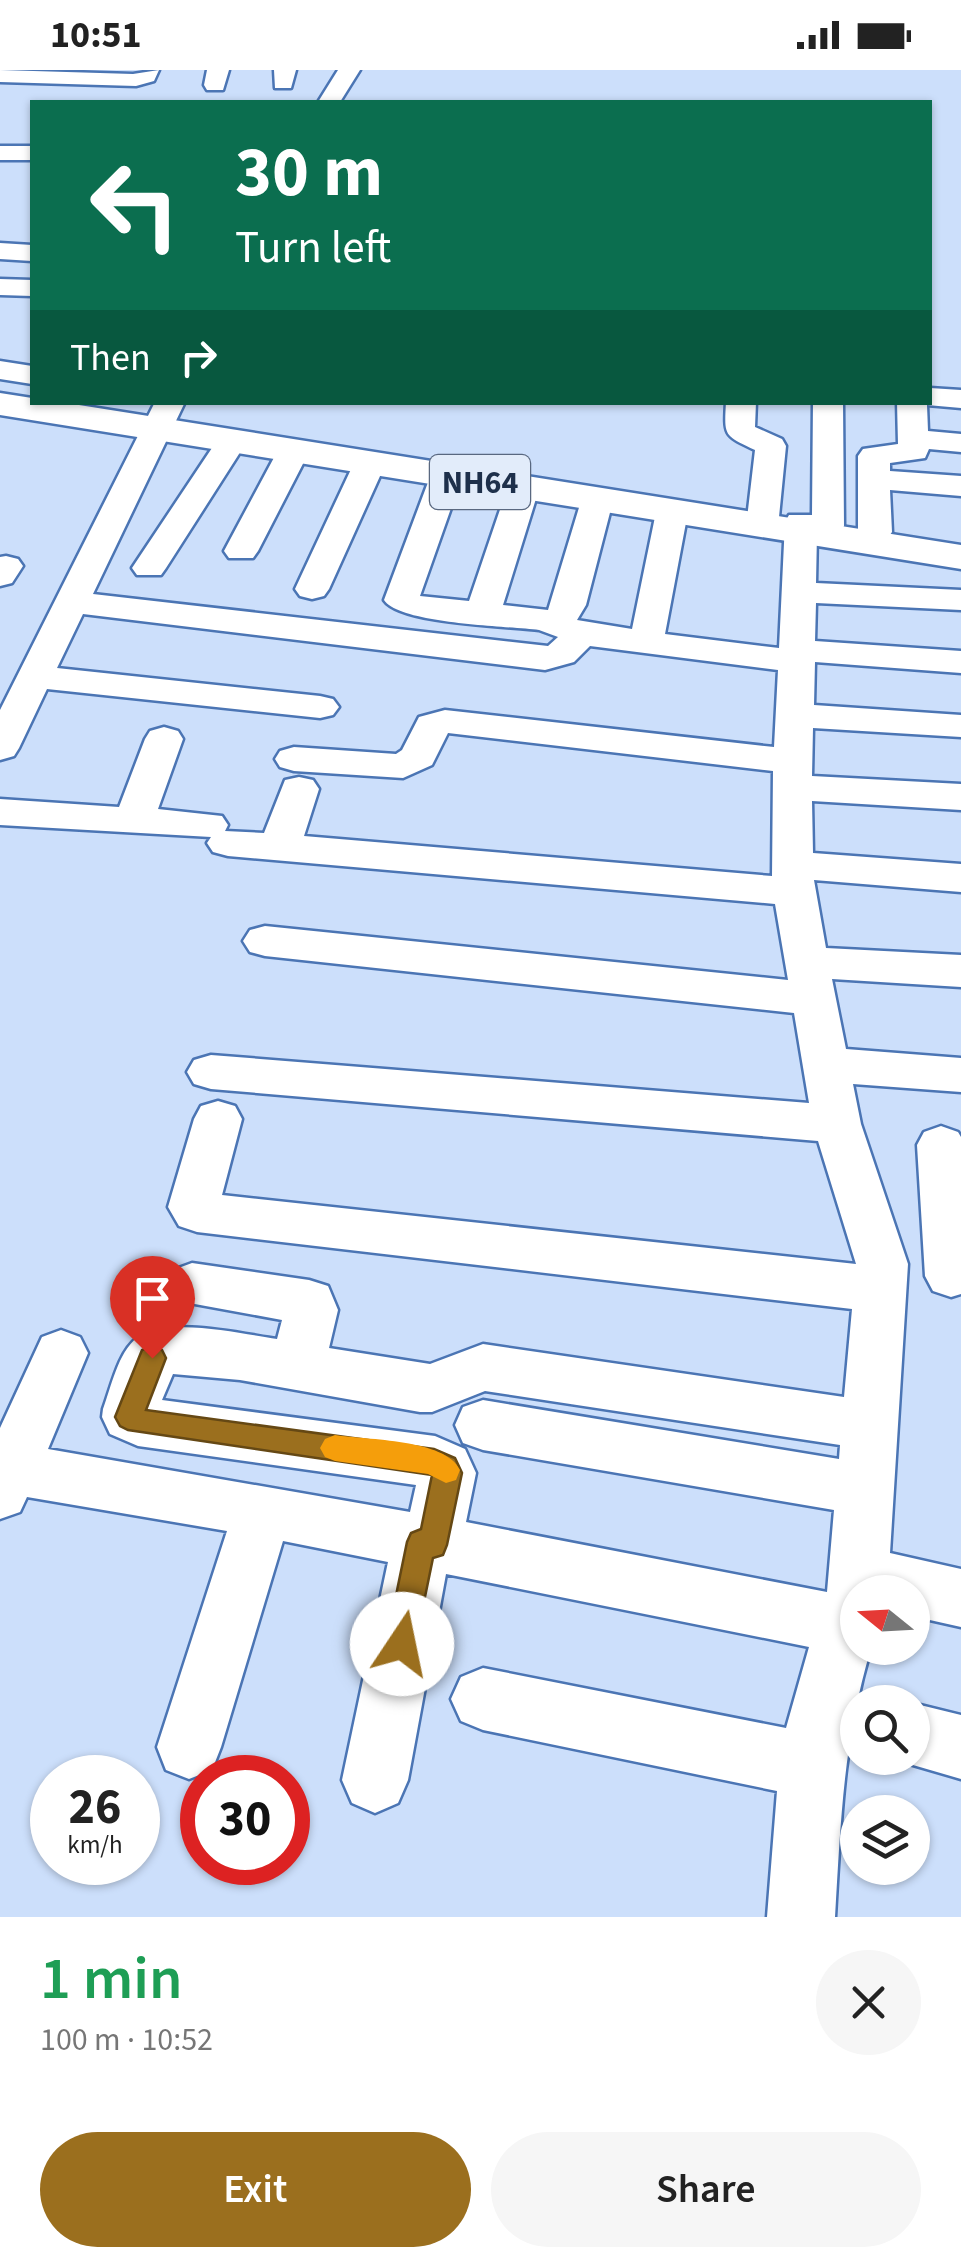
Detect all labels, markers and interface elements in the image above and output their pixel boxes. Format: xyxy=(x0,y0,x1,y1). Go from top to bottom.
text: 10:51 xyxy=(50,8,142,62)
text: 30 m xyxy=(235,123,383,223)
icon: left xyxy=(70,140,200,270)
text: Turn left xyxy=(235,216,391,280)
icon: right xyxy=(171,330,226,385)
text: Then xyxy=(70,331,151,385)
road number: NH64 xyxy=(430,455,530,509)
pin xyxy=(110,1256,195,1359)
icon: arrive xyxy=(125,1271,180,1326)
north arrow xyxy=(840,1575,930,1665)
map controls xyxy=(840,1575,930,1885)
position arrow xyxy=(350,1592,454,1696)
button: search xyxy=(840,1685,930,1775)
speed limit sign: 30 xyxy=(180,1755,310,1885)
text: 26 xyxy=(69,1772,121,1843)
button: layers xyxy=(840,1795,930,1885)
text: km/h xyxy=(67,1827,123,1863)
text: 1 min xyxy=(40,1937,183,2022)
button: close xyxy=(816,1950,921,2055)
text: 100 m · 10:52 xyxy=(40,2017,213,2063)
button: Exit xyxy=(40,2132,471,2247)
button: Share xyxy=(491,2132,921,2247)

